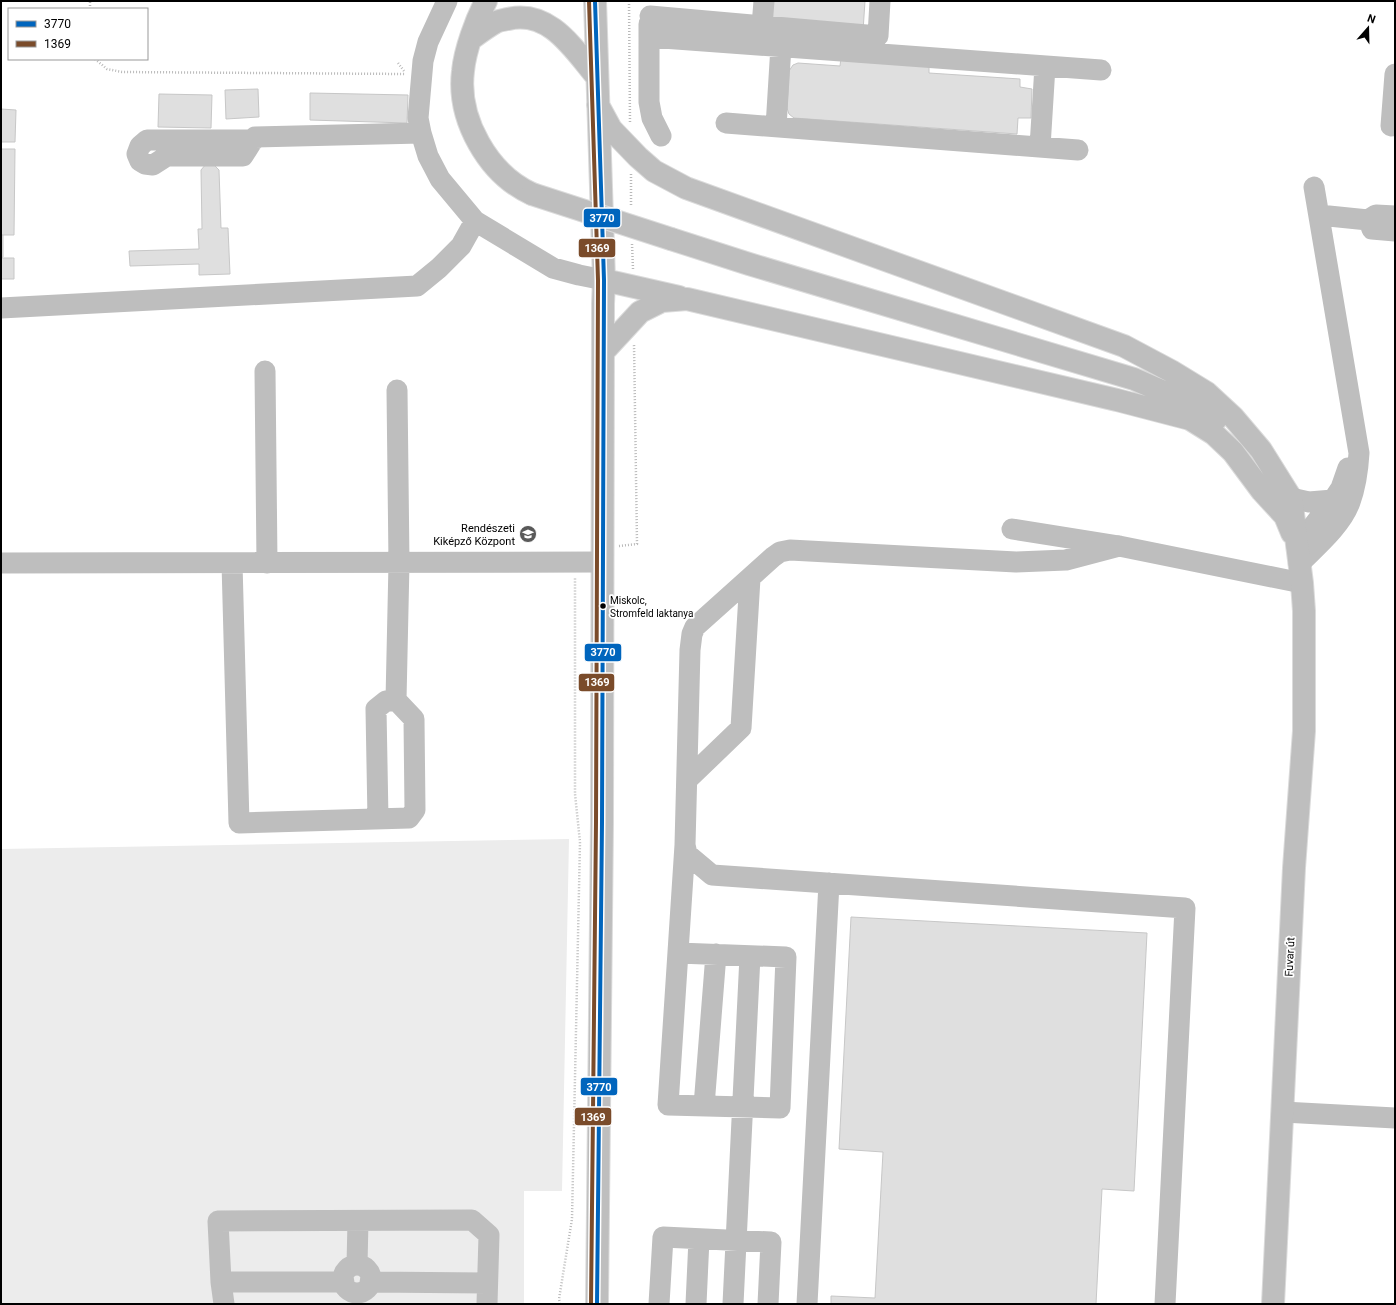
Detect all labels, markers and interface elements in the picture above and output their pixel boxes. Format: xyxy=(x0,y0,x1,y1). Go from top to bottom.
legend xyxy=(8,8,148,60)
north arrow xyxy=(1348,8,1388,48)
text: N xyxy=(1365,12,1377,27)
text: 3770 xyxy=(44,17,71,31)
text: 1369 xyxy=(44,37,71,51)
line badge: 3770 xyxy=(583,208,621,228)
text: 3770 xyxy=(589,212,615,225)
line badge: 1369 xyxy=(578,238,616,258)
text: 1369 xyxy=(584,242,610,255)
place label: Rendészeti Kiképző Központ xyxy=(433,522,515,548)
school or university icon: Rendészeti Kiképző Központ xyxy=(518,524,538,544)
place label: Miskolc, Stromfeld laktanya xyxy=(610,595,693,619)
marker: Miskolc, Stromfeld laktanya xyxy=(598,601,608,611)
line badge: 3770 xyxy=(584,643,622,662)
text: 3770 xyxy=(590,646,616,659)
line badge: 1369 xyxy=(578,673,615,692)
text: 1369 xyxy=(584,676,610,689)
street label: Fuvar út xyxy=(1282,937,1298,977)
line badge: 3770 xyxy=(580,1077,618,1096)
text: 3770 xyxy=(586,1081,612,1094)
line badge: 1369 xyxy=(574,1107,612,1126)
text: 1369 xyxy=(580,1111,606,1124)

